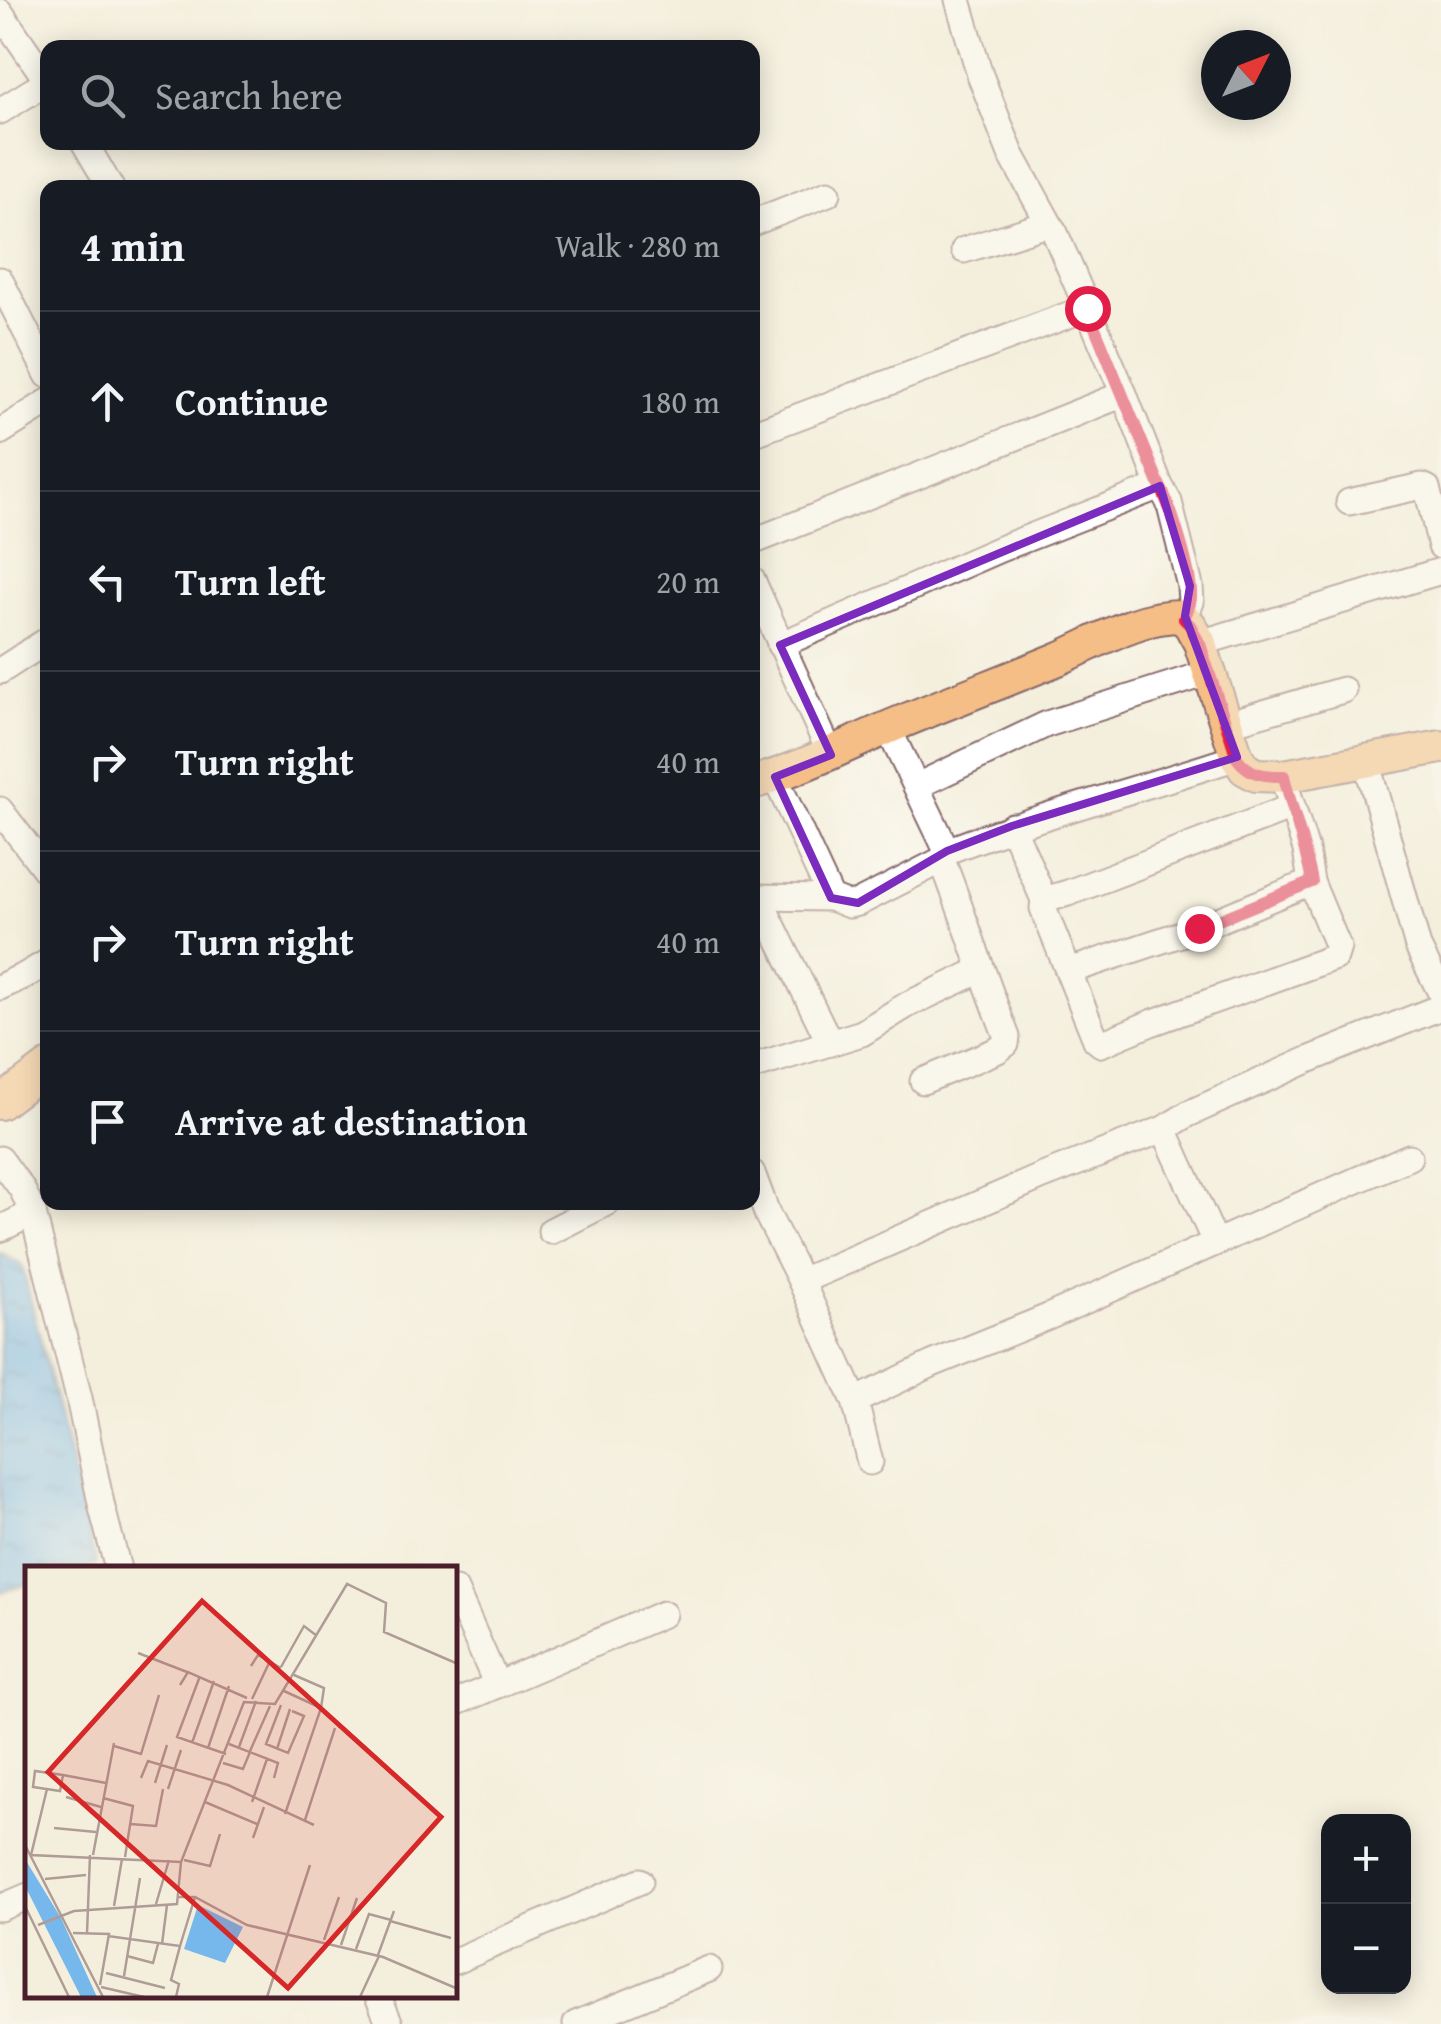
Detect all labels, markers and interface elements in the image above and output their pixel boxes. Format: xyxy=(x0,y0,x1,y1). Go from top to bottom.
north arrow xyxy=(1201,30,1291,120)
search box xyxy=(40,40,760,150)
text: Search here xyxy=(155,67,343,123)
icon: search xyxy=(75,68,130,123)
text: 4 min xyxy=(80,215,185,276)
text: Walk · 280 m xyxy=(555,222,720,269)
route start xyxy=(1065,286,1111,332)
text: Continue xyxy=(175,373,328,429)
icon: ahead xyxy=(80,374,135,429)
text: 180 m xyxy=(641,378,720,425)
text: Turn left xyxy=(175,553,326,609)
icon: left xyxy=(80,554,135,609)
text: 20 m xyxy=(656,558,720,605)
text: Turn right xyxy=(175,733,354,789)
icon: right xyxy=(80,734,135,789)
text: 40 m xyxy=(656,738,720,785)
route end xyxy=(1177,906,1223,952)
text: Turn right xyxy=(175,913,354,969)
icon: right xyxy=(80,914,135,969)
text: 40 m xyxy=(656,918,720,965)
text: Arrive at destination xyxy=(175,1093,528,1149)
icon: arrive xyxy=(80,1094,135,1149)
inset map xyxy=(25,1566,458,1999)
map controls xyxy=(1321,1814,1411,1994)
button: + xyxy=(1321,1814,1411,1904)
button: − xyxy=(1321,1904,1411,1994)

